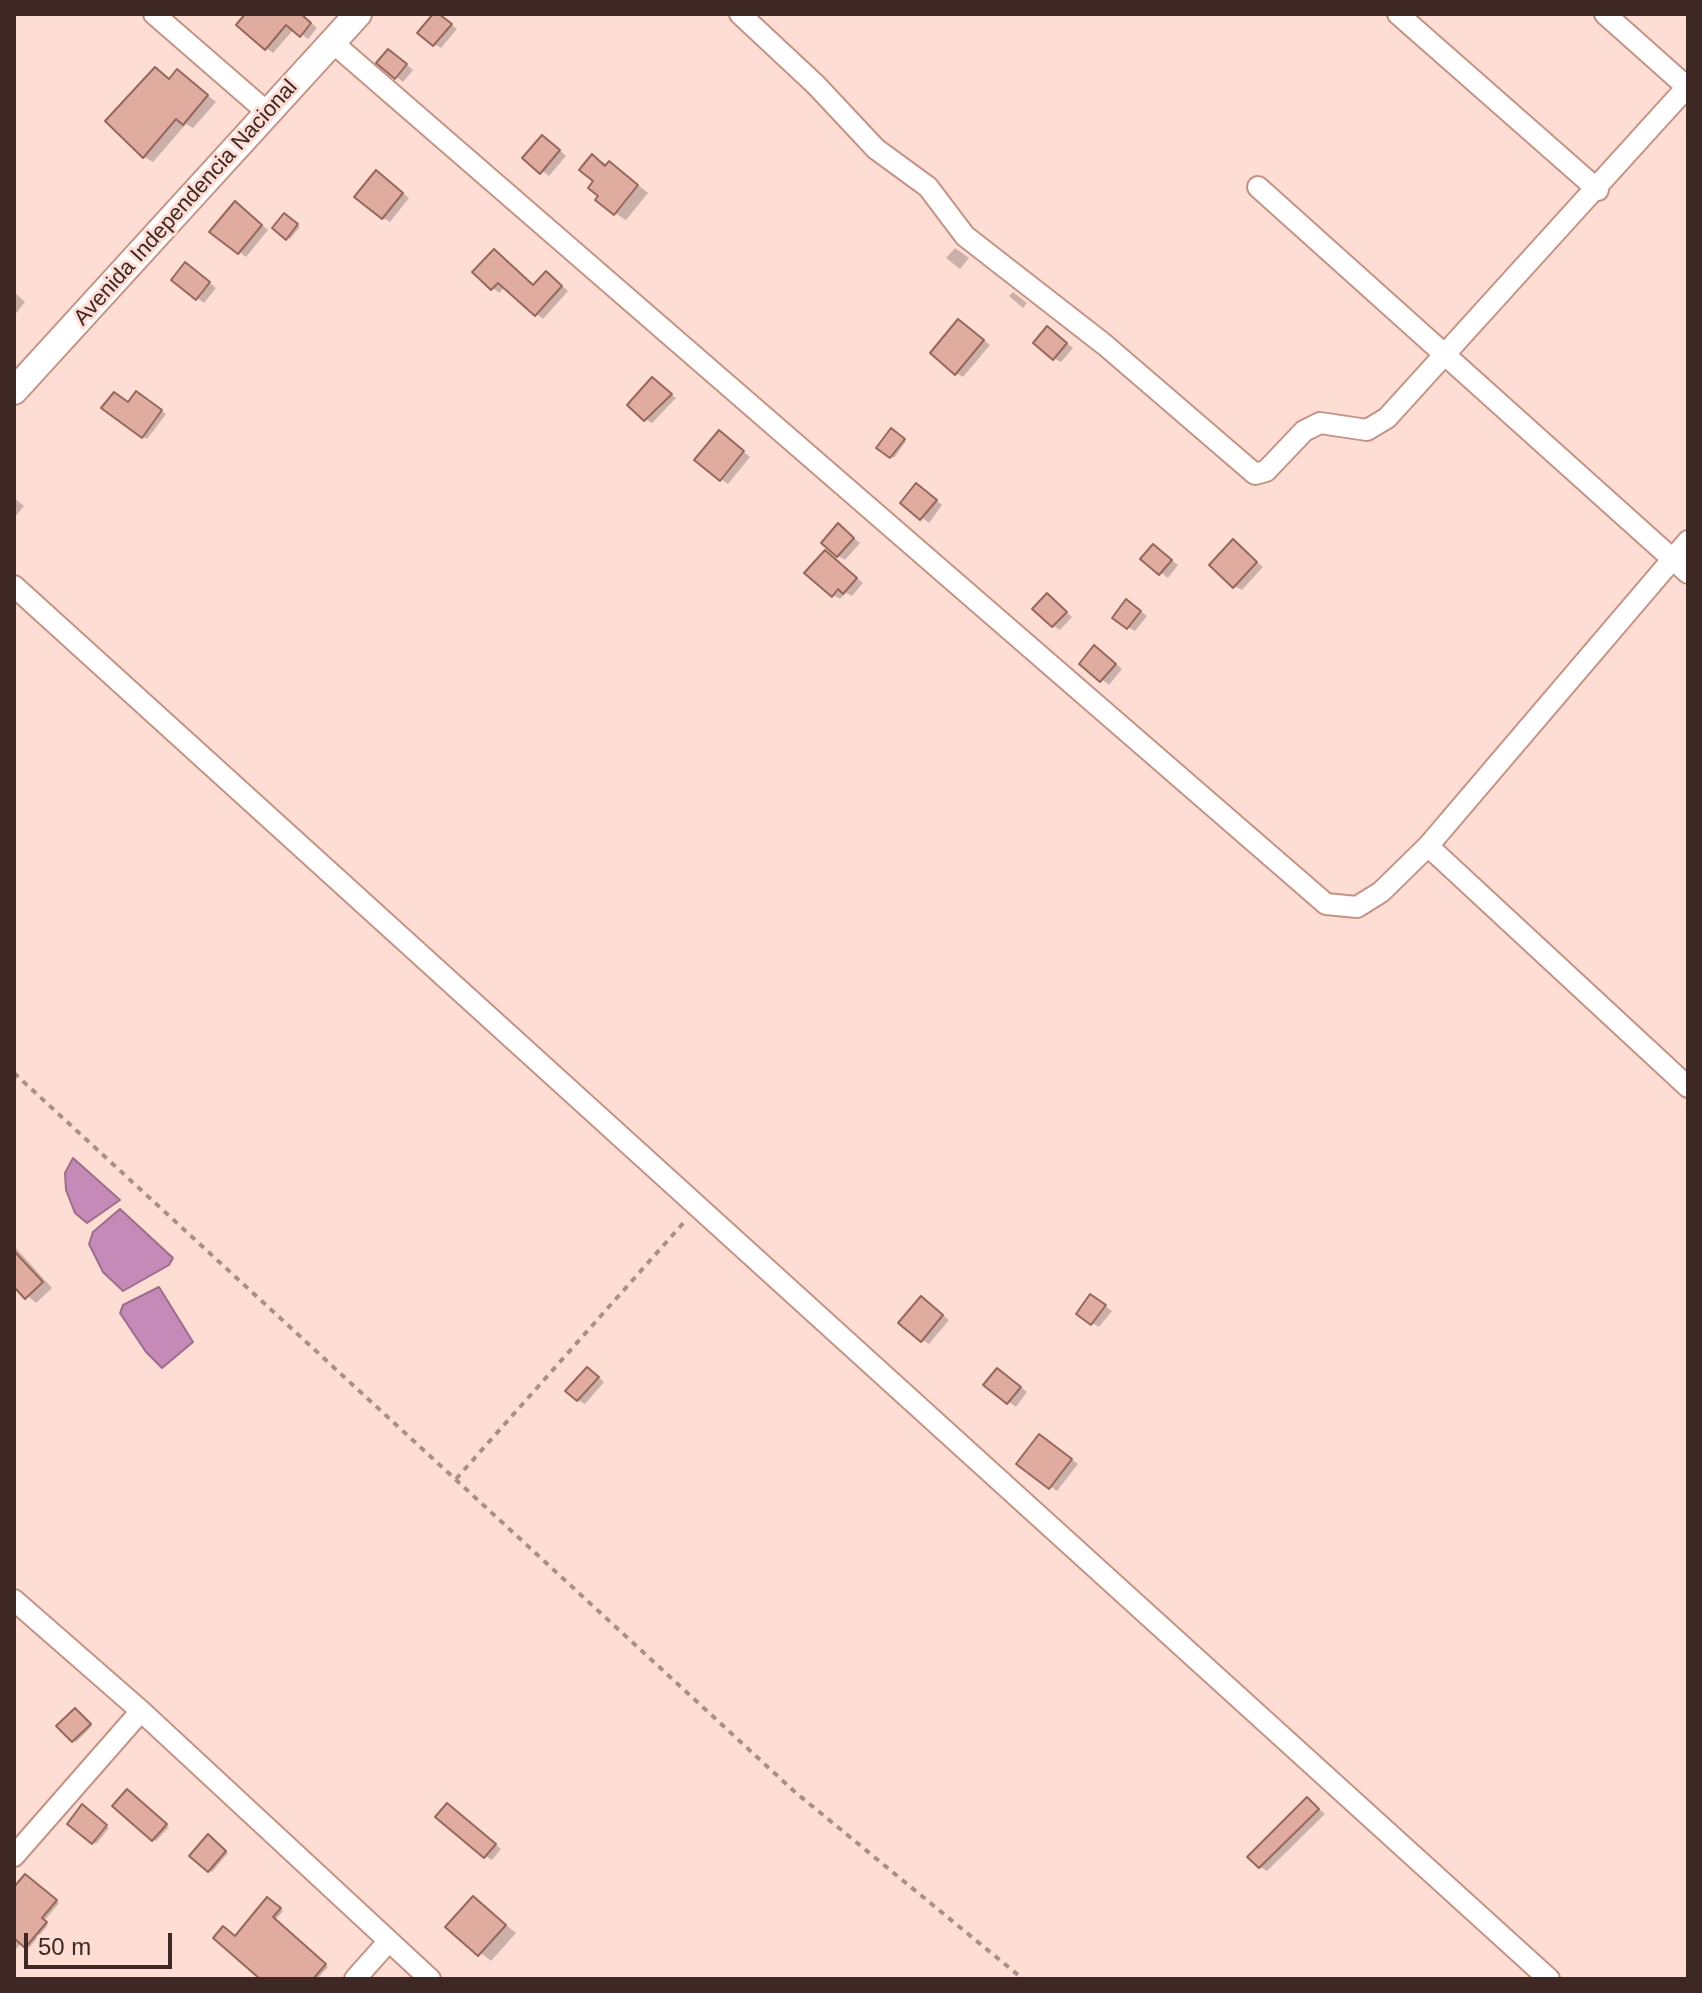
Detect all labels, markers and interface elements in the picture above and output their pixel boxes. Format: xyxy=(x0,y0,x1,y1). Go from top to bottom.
street label: Avenida Independencia Nacional xyxy=(69,75,303,331)
scale bar xyxy=(28,1917,176,1967)
text: 50 m xyxy=(38,1933,91,1960)

